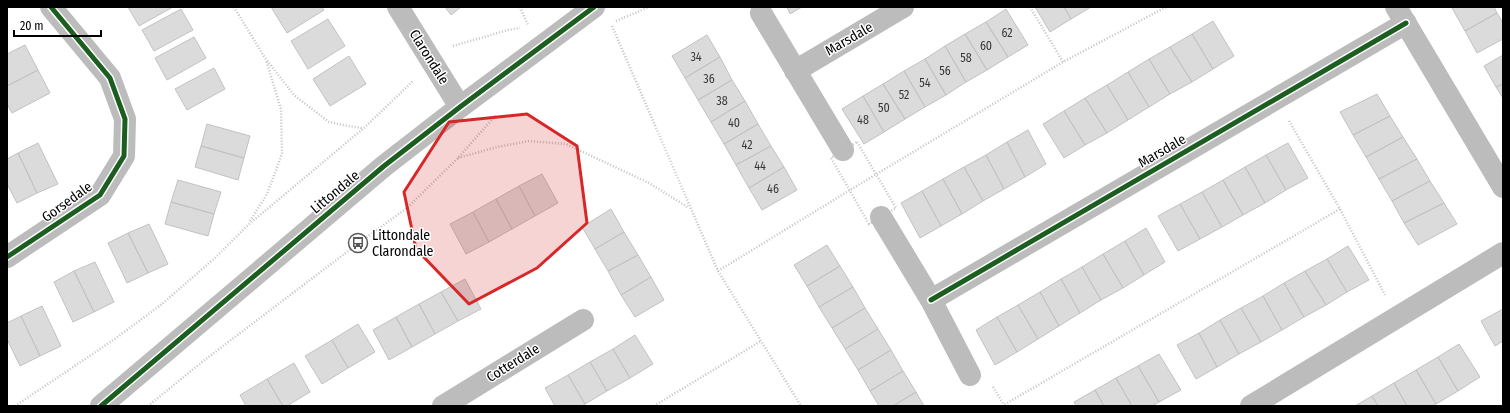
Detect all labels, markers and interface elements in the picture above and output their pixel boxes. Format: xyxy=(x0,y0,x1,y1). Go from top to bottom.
scale bar xyxy=(14,12,101,38)
text: 20 m xyxy=(20,19,44,33)
street label: Marsdale xyxy=(822,19,876,59)
street label: Clarondale xyxy=(406,26,453,88)
house number: 62 xyxy=(1001,26,1013,40)
house number: 60 xyxy=(980,39,992,53)
house number: 34 xyxy=(690,50,702,64)
house number: 58 xyxy=(960,51,972,65)
house number: 56 xyxy=(939,64,951,78)
house number: 36 xyxy=(703,72,715,86)
house number: 54 xyxy=(919,76,931,90)
house number: 52 xyxy=(899,88,909,102)
house number: 38 xyxy=(716,94,728,108)
house number: 50 xyxy=(878,101,890,115)
house number: 48 xyxy=(857,113,869,127)
house number: 40 xyxy=(728,116,740,130)
street label: Marsdale xyxy=(1135,131,1189,171)
house number: 42 xyxy=(742,138,752,152)
house number: 44 xyxy=(754,159,766,173)
street label: Littondale xyxy=(307,167,363,217)
street label: Gorsedale xyxy=(39,178,95,226)
house number: 46 xyxy=(767,182,779,196)
place label: Littondale Clarondale xyxy=(372,227,434,260)
bus stop icon: Littondale Clarondale xyxy=(347,232,369,254)
street label: Cotterdale xyxy=(483,340,543,386)

